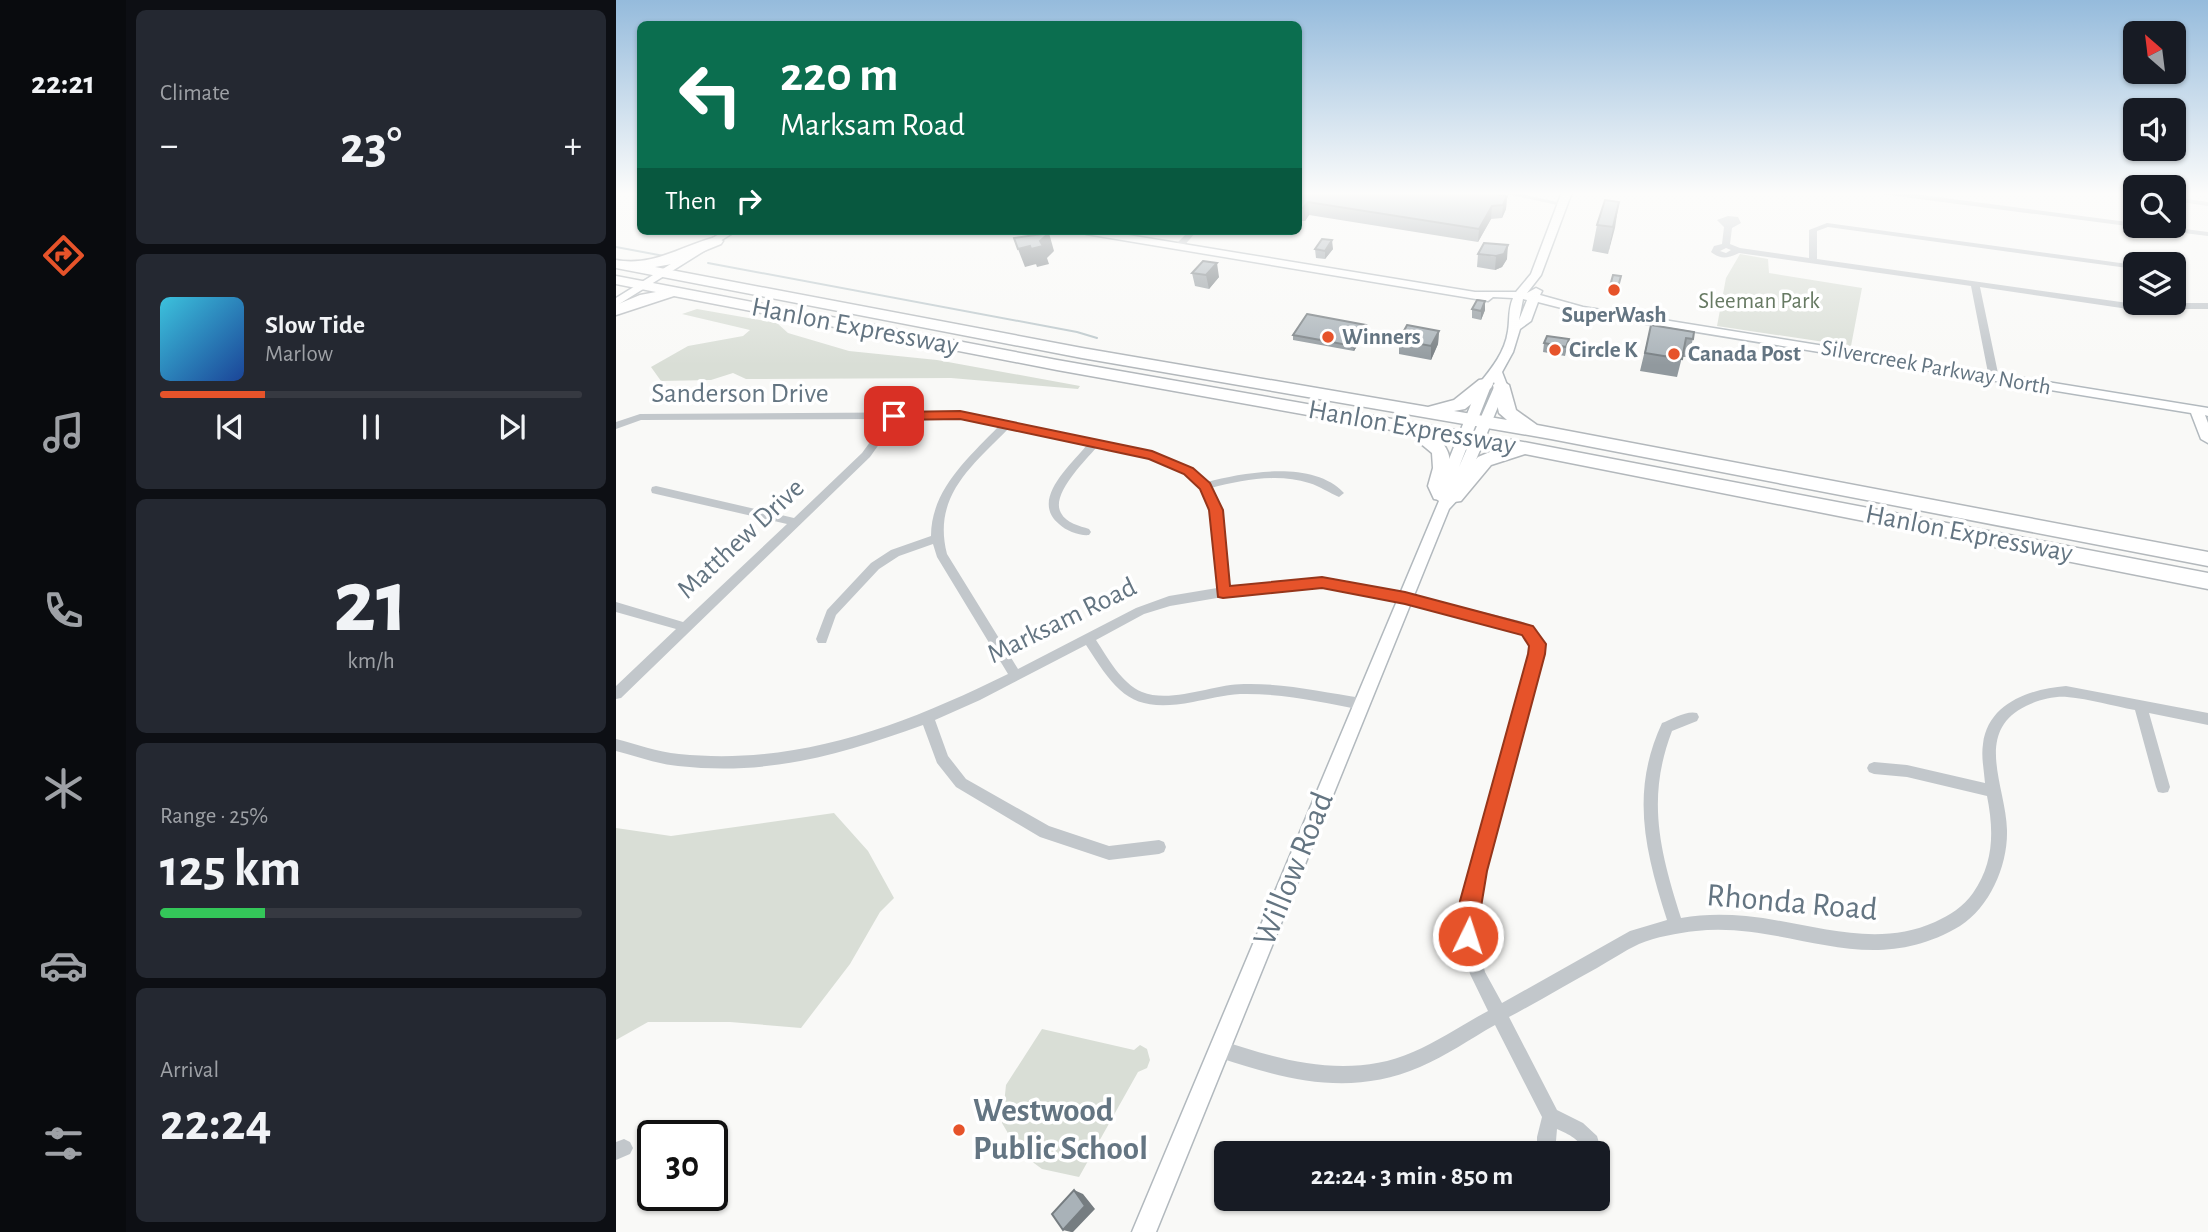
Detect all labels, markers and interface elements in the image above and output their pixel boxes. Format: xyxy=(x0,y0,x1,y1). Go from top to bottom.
north arrow xyxy=(2123,21,2186,84)
map controls xyxy=(2123,21,2186,315)
icon: left xyxy=(665,49,756,140)
text: 220 m xyxy=(780,51,899,100)
text: 22:21 xyxy=(31,67,95,99)
text: Climate xyxy=(160,82,230,105)
button: sound xyxy=(2123,98,2186,161)
text: Marksam Road xyxy=(780,109,965,141)
text: 23° xyxy=(340,120,402,172)
text: − xyxy=(160,127,178,165)
text: + xyxy=(564,127,582,165)
button: search xyxy=(2123,175,2186,238)
icon: right xyxy=(730,182,768,220)
text: Then xyxy=(665,188,716,214)
icon: directions xyxy=(39,231,88,280)
button: layers xyxy=(2123,252,2186,315)
marker: SuperWash xyxy=(1606,282,1622,298)
park label: Sleeman Park xyxy=(1698,290,1820,313)
street label: Hanlon Expressway xyxy=(749,293,961,361)
place label: SuperWash xyxy=(1561,304,1667,327)
text: Slow Tide xyxy=(265,312,365,338)
place label: Winners xyxy=(1342,326,1421,349)
marker: Winners xyxy=(1320,329,1336,345)
street label: Silvercreek Parkway North xyxy=(1819,336,2053,400)
place label: Circle K xyxy=(1569,339,1638,362)
marker: Circle K xyxy=(1547,342,1563,358)
text: Marlow xyxy=(265,343,333,366)
place label: Canada Post xyxy=(1688,343,1801,366)
marker: Canada Post xyxy=(1666,346,1682,362)
street label: Sanderson Drive xyxy=(651,380,829,408)
pin xyxy=(864,386,924,446)
street label: Hanlon Expressway xyxy=(1306,396,1518,460)
icon: arrive xyxy=(875,397,913,435)
icon: music xyxy=(39,408,88,457)
icon: previous xyxy=(211,408,249,446)
icon: pause xyxy=(352,408,390,446)
icon: next xyxy=(493,408,531,446)
street label: Matthew Drive xyxy=(672,474,810,604)
street label: Hanlon Expressway xyxy=(1863,500,2075,568)
text: 21 xyxy=(333,557,409,648)
street label: Marksam Road xyxy=(983,573,1141,669)
icon: phone xyxy=(39,586,88,635)
text: km/h xyxy=(347,650,395,673)
icon: climate xyxy=(39,764,88,813)
street label: Willow Road xyxy=(1248,787,1340,951)
text: Range · 25% xyxy=(160,805,268,828)
text: 125 km xyxy=(160,843,301,895)
street label: Rhonda Road xyxy=(1705,879,1879,927)
position arrow xyxy=(1431,899,1505,973)
icon: car xyxy=(39,941,88,990)
text: Arrival xyxy=(160,1059,219,1082)
place label: Westwood Public School xyxy=(973,1095,1148,1166)
text: 22:24 xyxy=(160,1097,272,1149)
icon: filters xyxy=(39,1119,88,1168)
speed limit sign: 30 xyxy=(637,1120,728,1211)
marker: Westwood Public School xyxy=(951,1122,967,1138)
text: 22:24 · 3 min · 850 m xyxy=(1311,1163,1513,1189)

